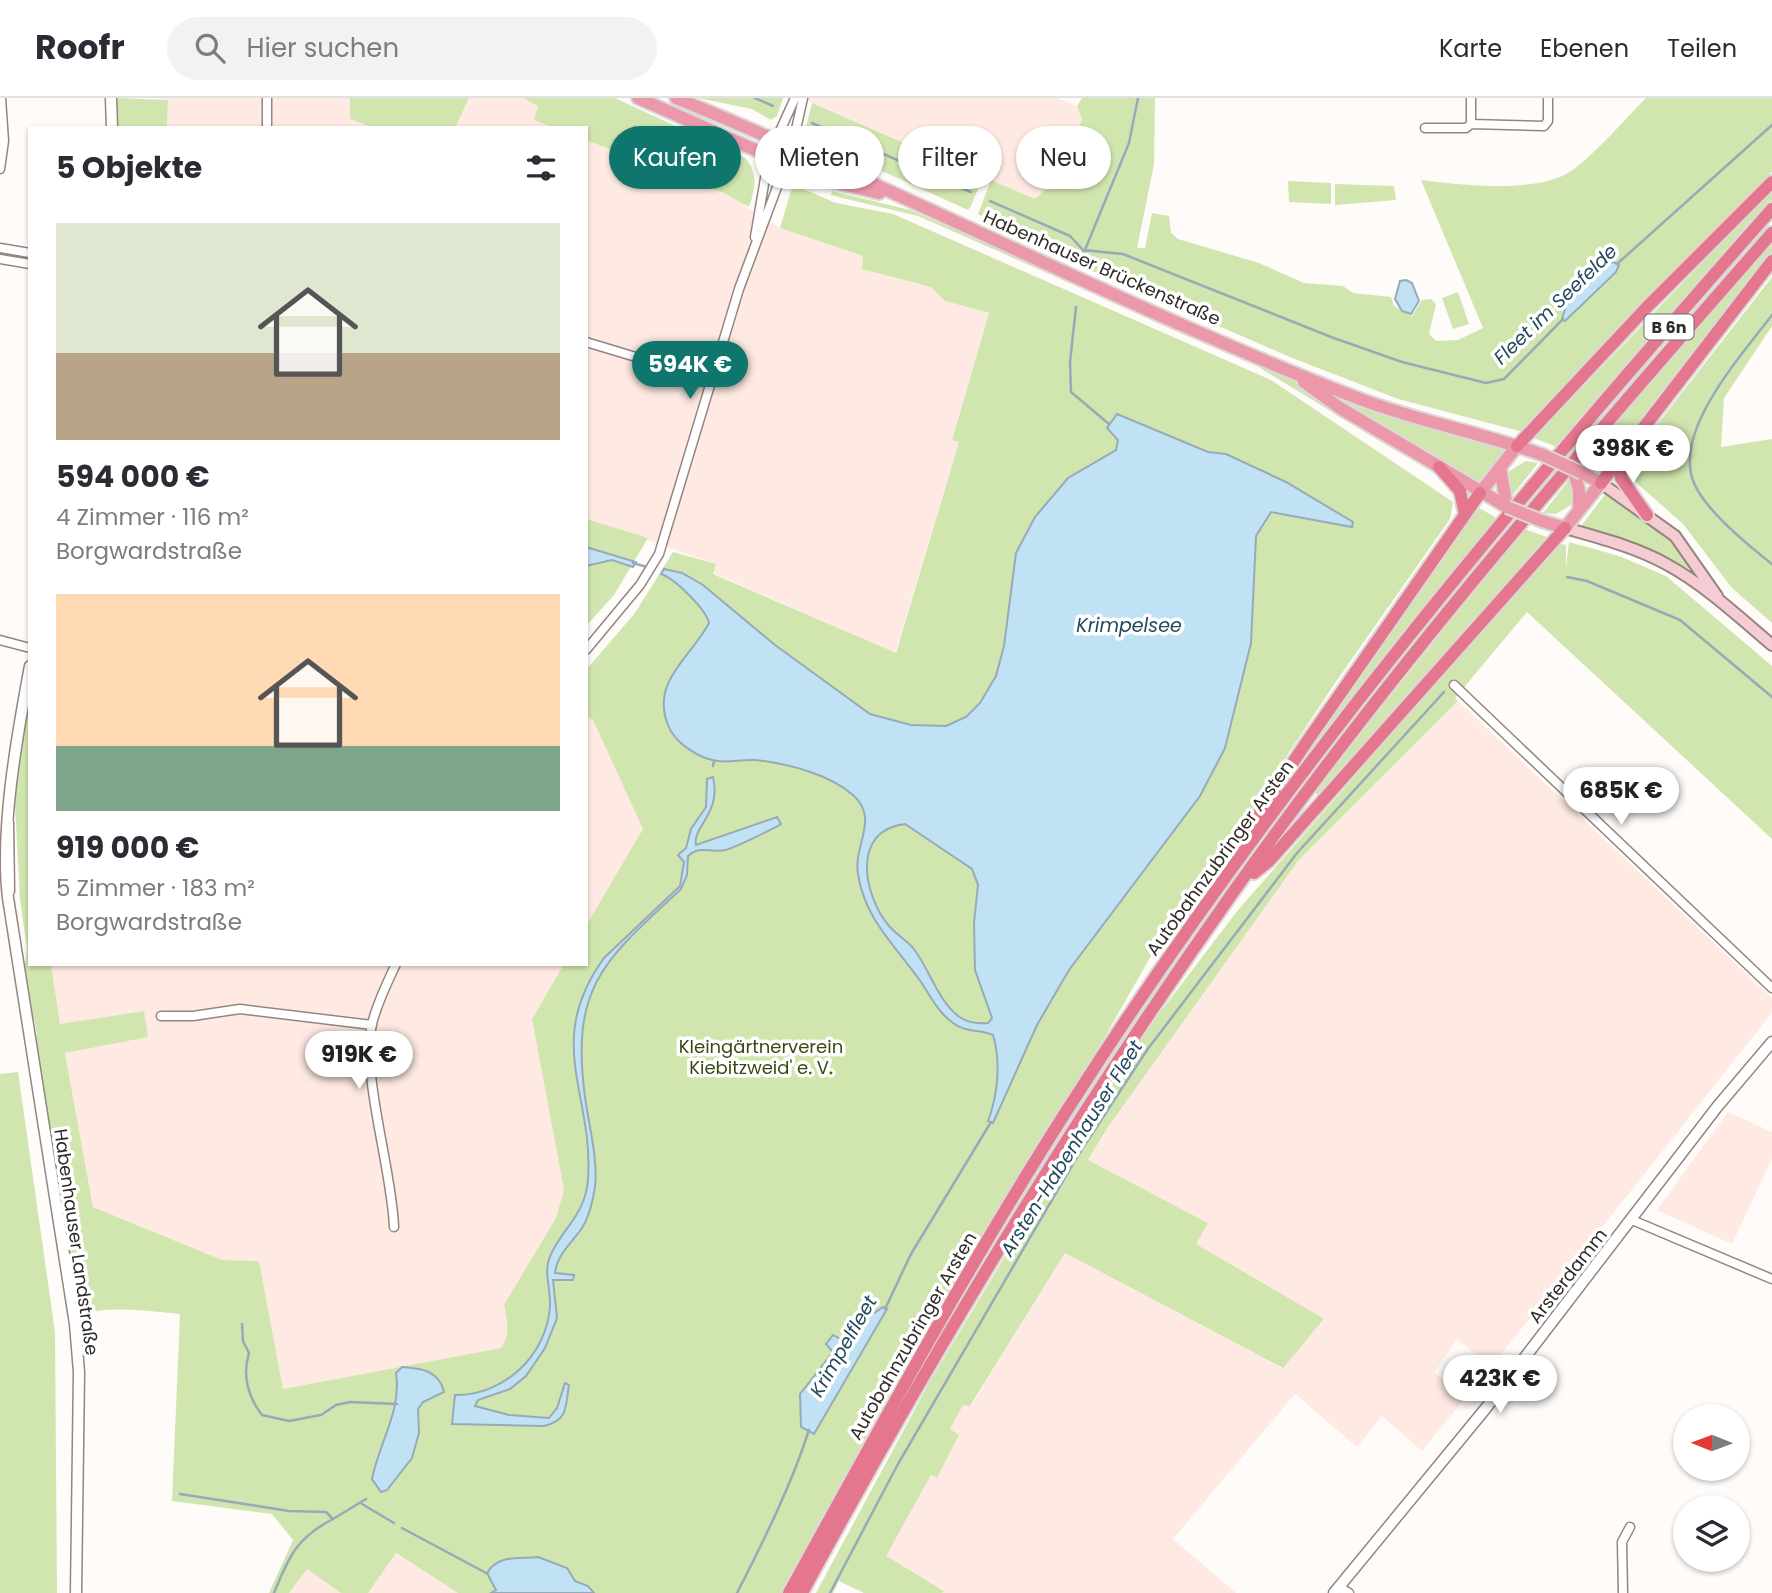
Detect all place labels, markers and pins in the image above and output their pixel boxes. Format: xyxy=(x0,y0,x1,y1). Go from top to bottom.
pin: 594K € xyxy=(633,342,747,401)
pin: 398K € xyxy=(1576,426,1690,485)
pin: 685K € xyxy=(1564,768,1678,827)
pin: 919K € xyxy=(302,1032,416,1091)
pin: 423K € xyxy=(1443,1356,1557,1415)

